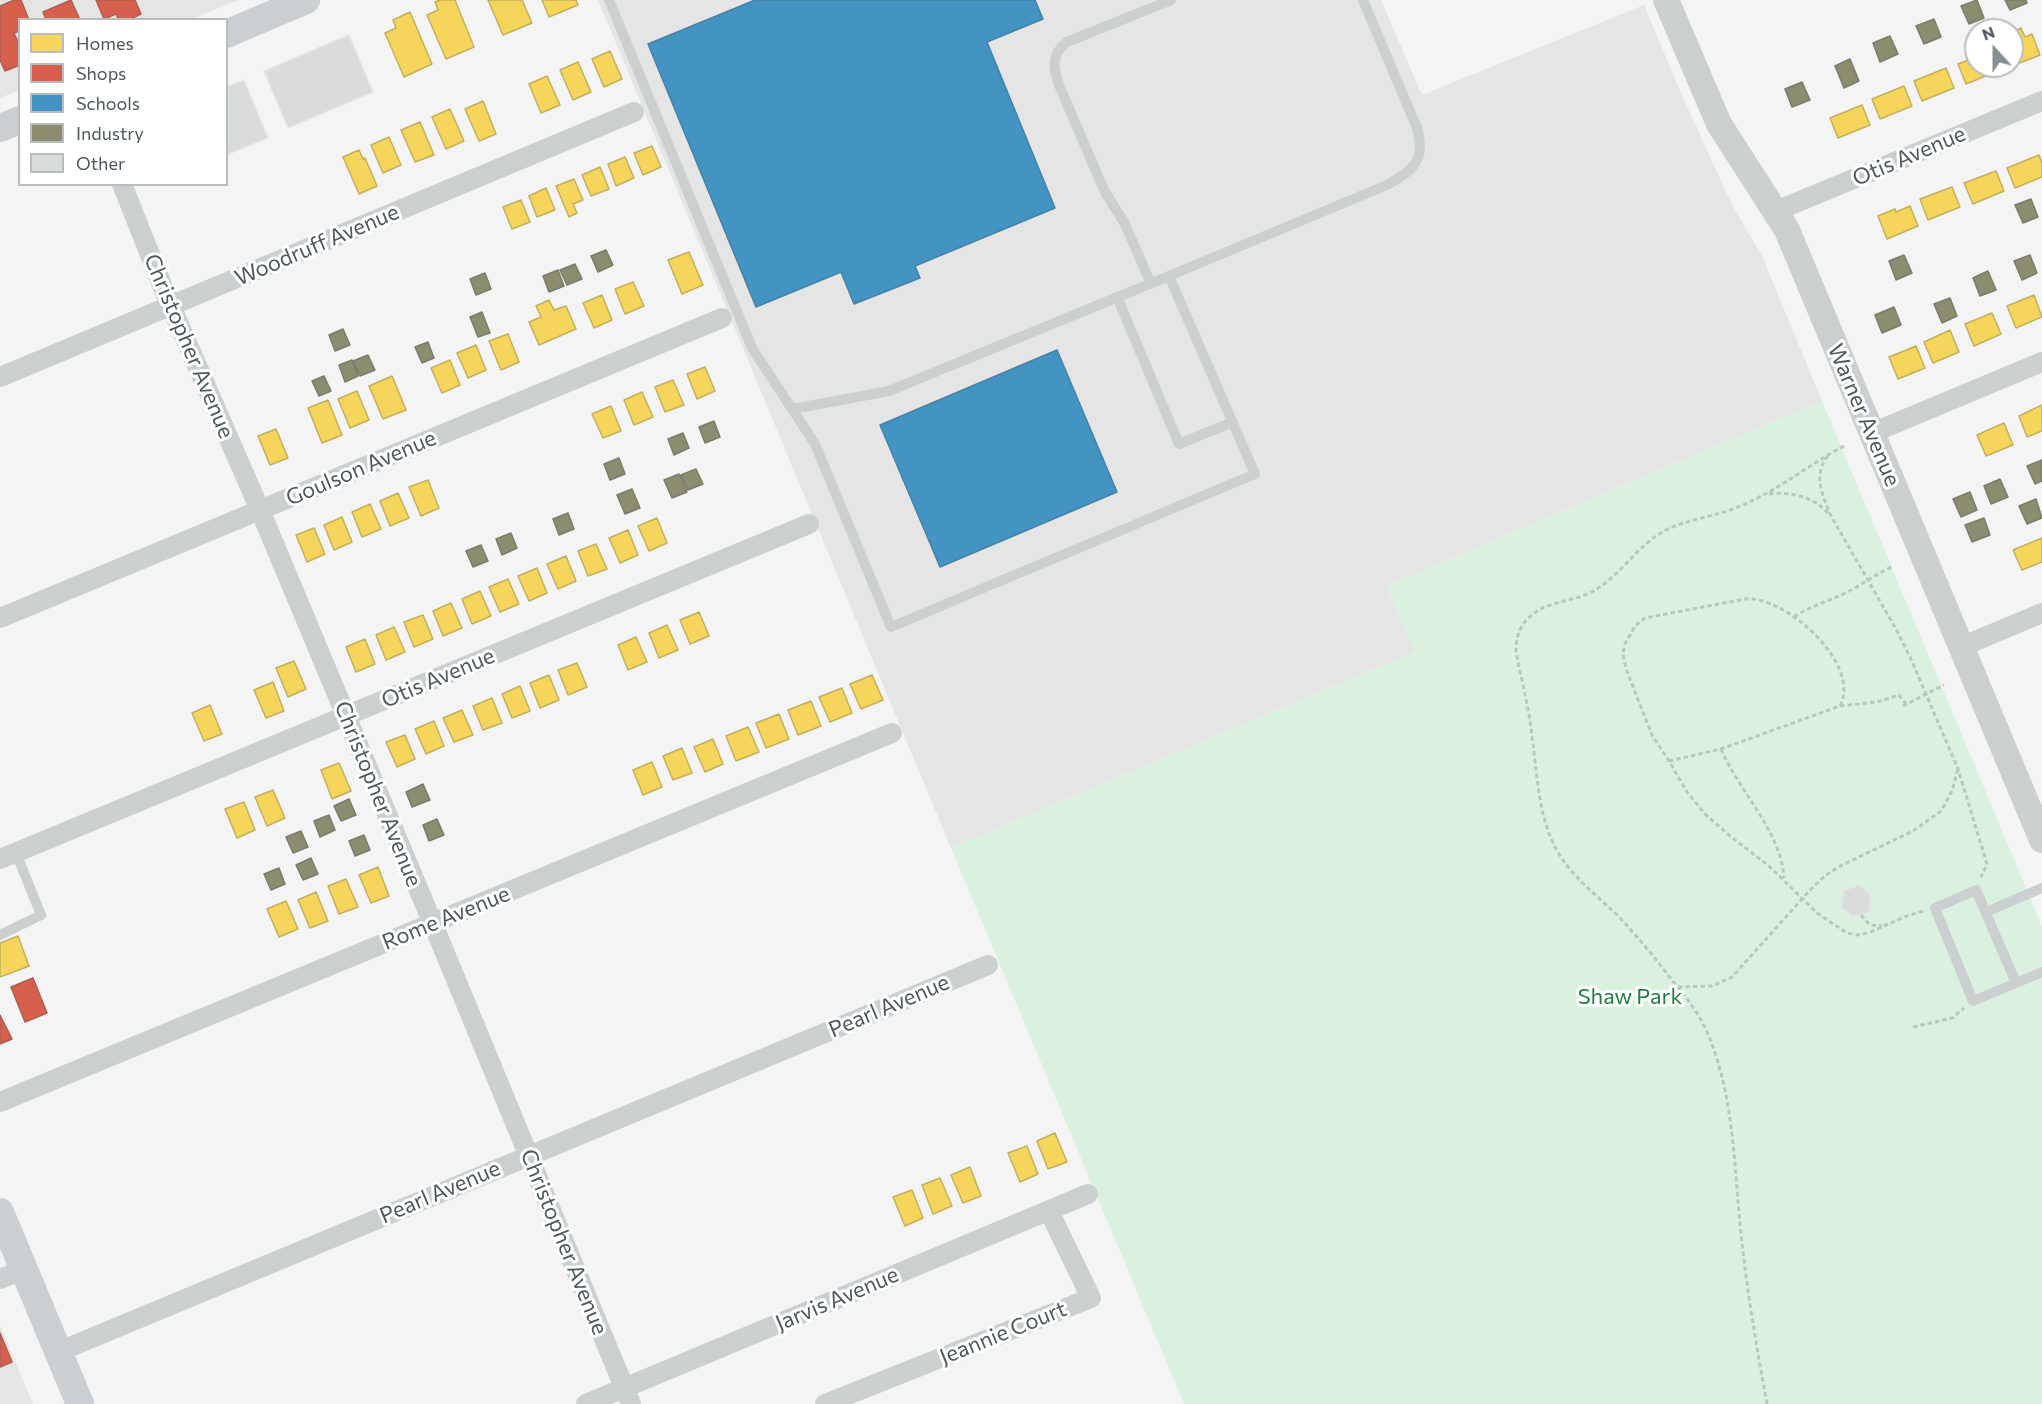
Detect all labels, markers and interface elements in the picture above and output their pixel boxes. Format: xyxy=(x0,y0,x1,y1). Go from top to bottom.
legend xyxy=(18,18,228,186)
north arrow xyxy=(1964,18,2024,78)
text: N xyxy=(1979,22,1997,44)
text: Homes xyxy=(76,32,134,54)
text: Shops xyxy=(76,62,126,84)
text: Schools xyxy=(76,92,140,114)
street label: Otis Avenue xyxy=(1849,120,1969,192)
text: Industry xyxy=(76,122,144,144)
text: Other xyxy=(76,152,125,174)
street label: Woodruff Avenue xyxy=(231,199,403,291)
street label: Christopher Avenue xyxy=(138,250,240,442)
street label: Warner Avenue xyxy=(1822,340,1906,490)
street label: Goulson Avenue xyxy=(282,425,440,511)
street label: Otis Avenue xyxy=(378,642,498,714)
street label: Christopher Avenue xyxy=(329,697,427,891)
street label: Rome Avenue xyxy=(378,880,514,956)
street label: Pearl Avenue xyxy=(825,969,953,1043)
park label: Shaw Park xyxy=(1578,984,1682,1010)
street label: Christopher Avenue xyxy=(515,1145,613,1339)
street label: Pearl Avenue xyxy=(376,1155,504,1229)
street label: Jarvis Avenue xyxy=(771,1261,903,1337)
street label: Jeannie Court xyxy=(936,1296,1070,1370)

